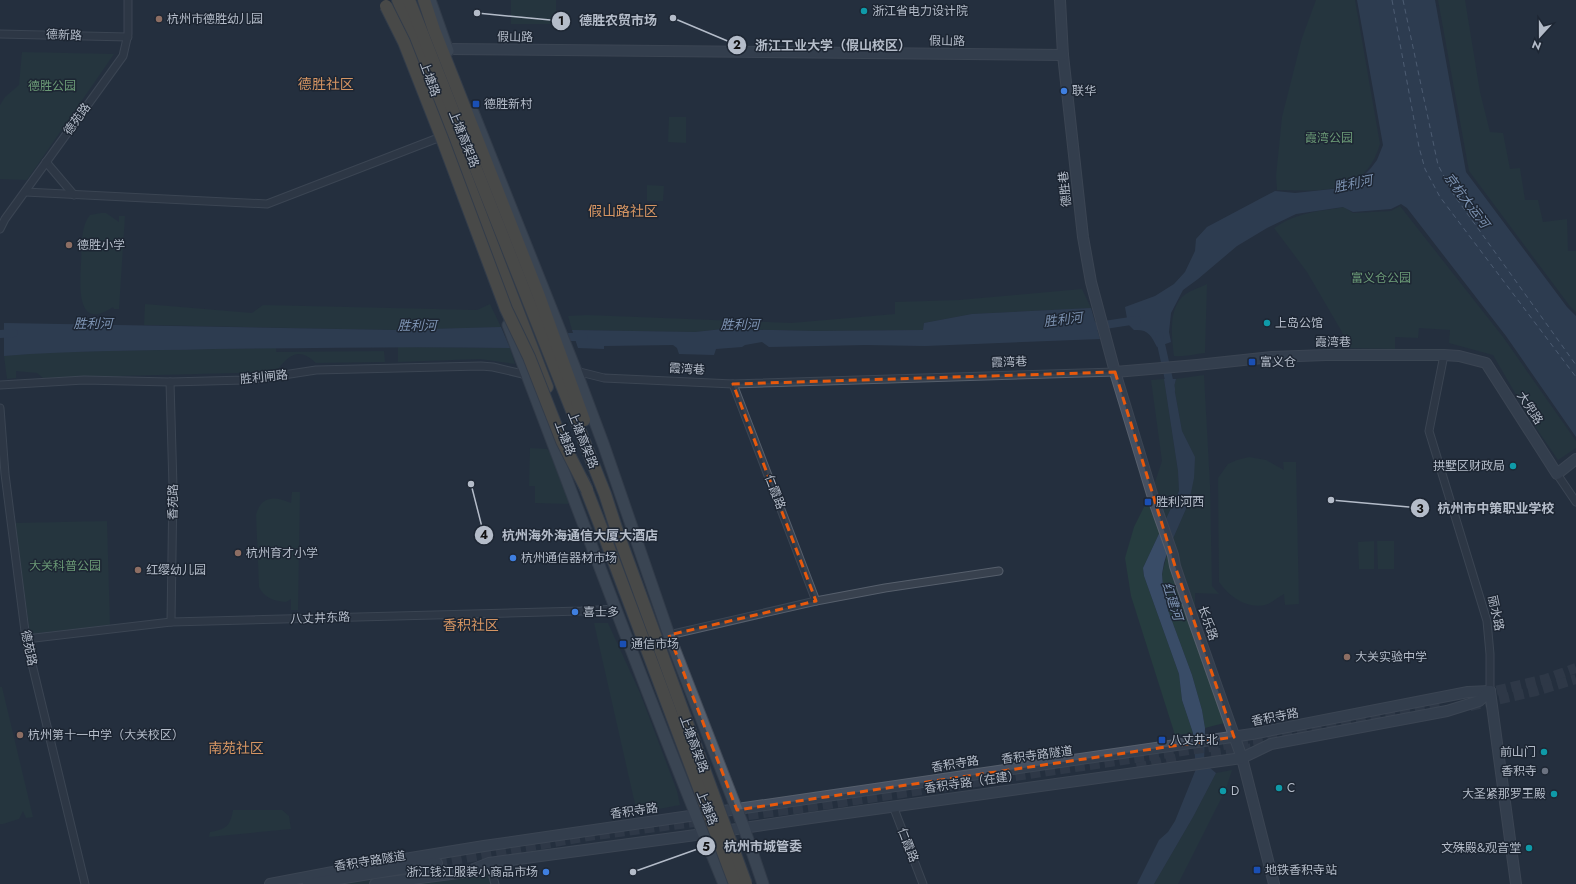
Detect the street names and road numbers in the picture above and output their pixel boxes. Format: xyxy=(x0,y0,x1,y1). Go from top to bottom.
street label: 德新路 xyxy=(46,25,82,45)
street label: 假山路 xyxy=(497,28,533,46)
street label: 假山路 xyxy=(929,32,965,50)
street label: 上塘路 xyxy=(415,59,445,99)
street label: 德苑路 xyxy=(59,99,95,139)
street label: 上塘高架路 xyxy=(444,108,484,170)
street label: 德胜巷 xyxy=(1054,170,1076,208)
street label: 霞湾巷 xyxy=(1315,333,1351,351)
street label: 霞湾巷 xyxy=(991,352,1027,372)
street label: 霞湾巷 xyxy=(669,359,705,379)
street label: 胜利闸路 xyxy=(239,366,289,388)
street label: 大兜路 xyxy=(1513,388,1547,428)
street label: 上塘高架路 xyxy=(563,409,603,471)
street label: 上塘路 xyxy=(550,418,580,458)
street label: 仁霞路 xyxy=(760,472,790,512)
street label: 香苑路 xyxy=(164,484,182,520)
street label: 丽水路 xyxy=(1483,594,1509,632)
street label: 长乐路 xyxy=(1194,603,1222,643)
street label: 八丈井东路 xyxy=(290,608,350,628)
street label: 德苑路 xyxy=(16,629,42,667)
street label: 香积寺路 xyxy=(1250,704,1300,730)
street label: 上塘高架路 xyxy=(675,713,713,775)
street label: 香积寺路隧道 xyxy=(1000,742,1074,768)
street label: 香积寺路 xyxy=(930,751,980,777)
street label: 香积寺路（在建） xyxy=(923,766,1021,798)
street label: 上塘路 xyxy=(692,788,722,828)
street label: 香积寺路 xyxy=(609,799,659,823)
street label: 仁霞路 xyxy=(893,825,923,865)
street label: 香积寺路隧道 xyxy=(333,846,407,876)

